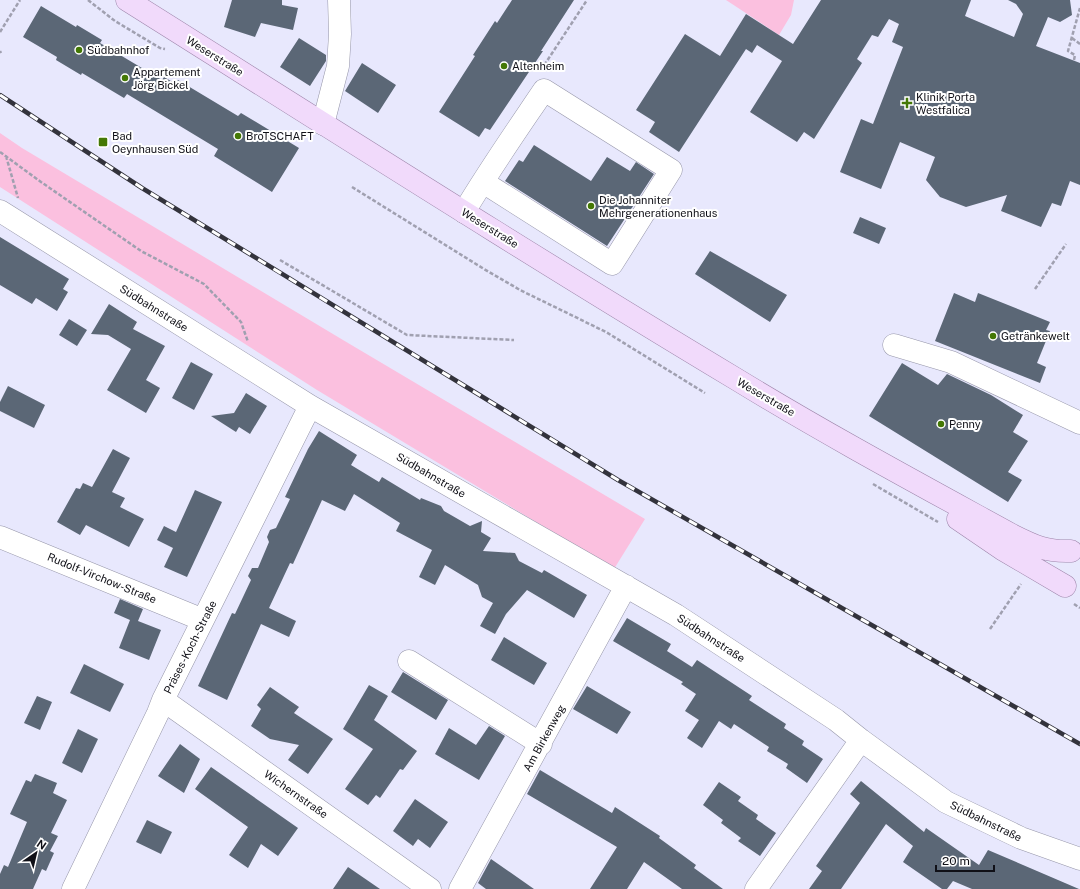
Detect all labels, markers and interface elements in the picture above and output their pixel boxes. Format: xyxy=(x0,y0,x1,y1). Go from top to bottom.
street label: Weserstraße xyxy=(184,34,246,78)
place label: Südbahnhof xyxy=(87,44,150,56)
marker: Südbahnhof xyxy=(74,45,84,55)
place label: Altenheim xyxy=(512,60,564,72)
marker: Altenheim xyxy=(499,61,509,71)
place label: Appartement Jörg Bickel xyxy=(133,66,201,91)
marker: Appartement Jörg Bickel xyxy=(120,73,130,83)
place label: Klinik Porta Westfalica xyxy=(916,91,975,116)
marker: Klinik Porta Westfalica xyxy=(901,97,913,109)
place label: Bad Oeynhausen Süd xyxy=(112,130,198,155)
place label: BroTSCHAFT xyxy=(246,130,314,142)
marker: BroTSCHAFT xyxy=(233,131,243,141)
marker: Bad Oeynhausen Süd xyxy=(97,136,109,148)
place label: Die Johanniter Mehrgenerationenhaus xyxy=(599,194,718,219)
marker: Die Johanniter Mehrgenerationenhaus xyxy=(586,201,596,211)
street label: Weserstraße xyxy=(459,206,521,250)
street label: Südbahnstraße xyxy=(118,282,190,334)
place label: Getränkewelt xyxy=(1001,330,1070,342)
marker: Getränkewelt xyxy=(988,331,998,341)
street label: Weserstraße xyxy=(735,376,797,418)
place label: Penny xyxy=(949,418,981,430)
marker: Penny xyxy=(936,419,946,429)
street label: Südbahnstraße xyxy=(394,450,468,500)
street label: Rudolf-Virchow-Straße xyxy=(46,551,158,605)
street label: Präses-Koch-Straße xyxy=(161,598,219,696)
street label: Südbahnstraße xyxy=(675,612,747,664)
street label: Am Birkenweg xyxy=(521,702,567,773)
street label: Wichernstraße xyxy=(262,768,330,820)
street label: Südbahnstraße xyxy=(948,798,1024,844)
north arrow xyxy=(16,833,56,873)
text: N xyxy=(35,837,49,852)
scale bar xyxy=(936,847,994,873)
text: 20 m xyxy=(942,854,970,868)

